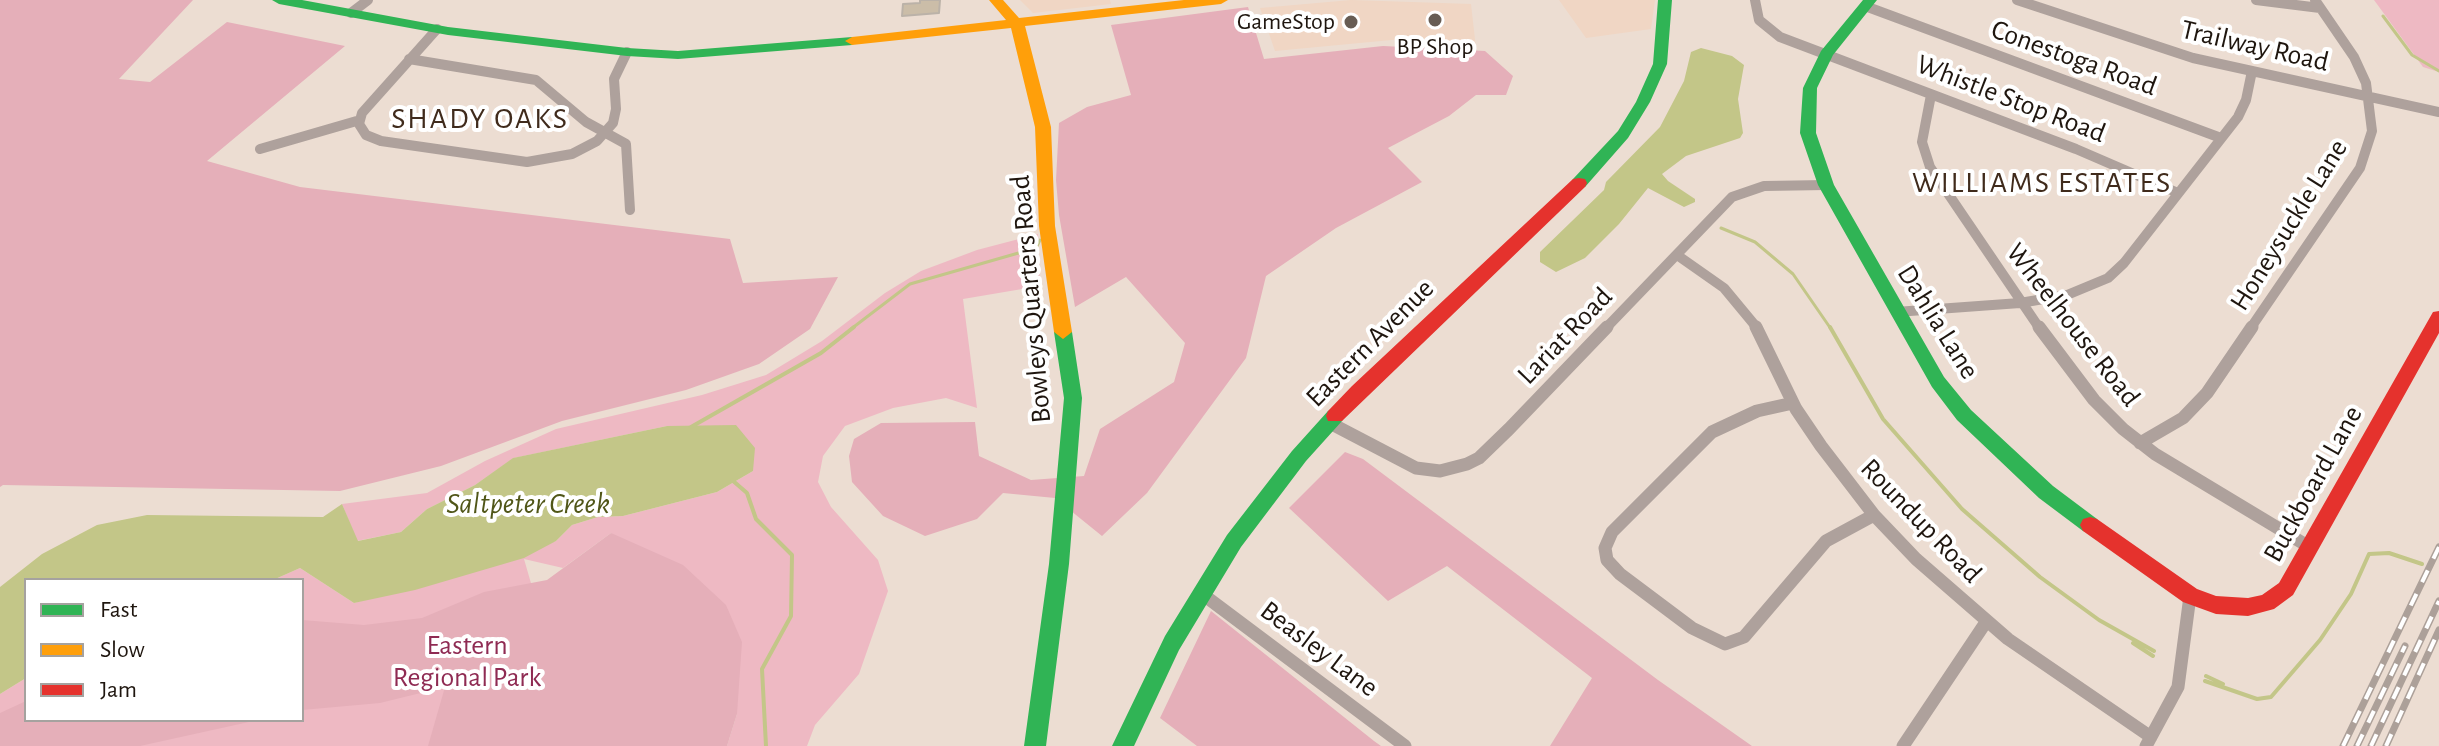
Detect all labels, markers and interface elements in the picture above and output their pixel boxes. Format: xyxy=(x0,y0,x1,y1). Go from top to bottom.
place label: GameStop xyxy=(1237,8,1335,36)
marker: BP Shop xyxy=(1426,11,1444,29)
street label: Conestoga Road xyxy=(1987,12,2161,104)
marker: GameStop xyxy=(1342,13,1360,31)
street label: Trailway Road xyxy=(2178,13,2332,79)
place label: BP Shop xyxy=(1397,33,1473,61)
street label: Whistle Stop Road xyxy=(1912,48,2110,150)
district label: SHADY OAKS xyxy=(391,101,569,137)
street label: Honeysuckle Lane xyxy=(2223,133,2355,317)
district label: WILLIAMS ESTATES xyxy=(1912,165,2172,201)
street label: Bowleys Quarters Road xyxy=(1003,174,1059,424)
street label: Wheelhouse Road xyxy=(1999,237,2147,413)
street label: Dahlia Lane xyxy=(1890,259,1986,385)
street label: Eastern Avenue xyxy=(1299,272,1441,414)
street label: Lariat Road xyxy=(1510,280,1620,392)
street label: Buckboard Lane xyxy=(2256,400,2370,568)
street label: Roundup Road xyxy=(1853,452,1989,590)
water label: Saltpeter Creek xyxy=(446,486,610,522)
legend xyxy=(24,578,304,722)
street label: Beasley Lane xyxy=(1253,594,1385,704)
text: Fast xyxy=(100,598,137,622)
park label: Eastern Regional Park xyxy=(393,629,541,695)
text: Slow xyxy=(100,638,145,662)
text: Jam xyxy=(100,678,137,702)

